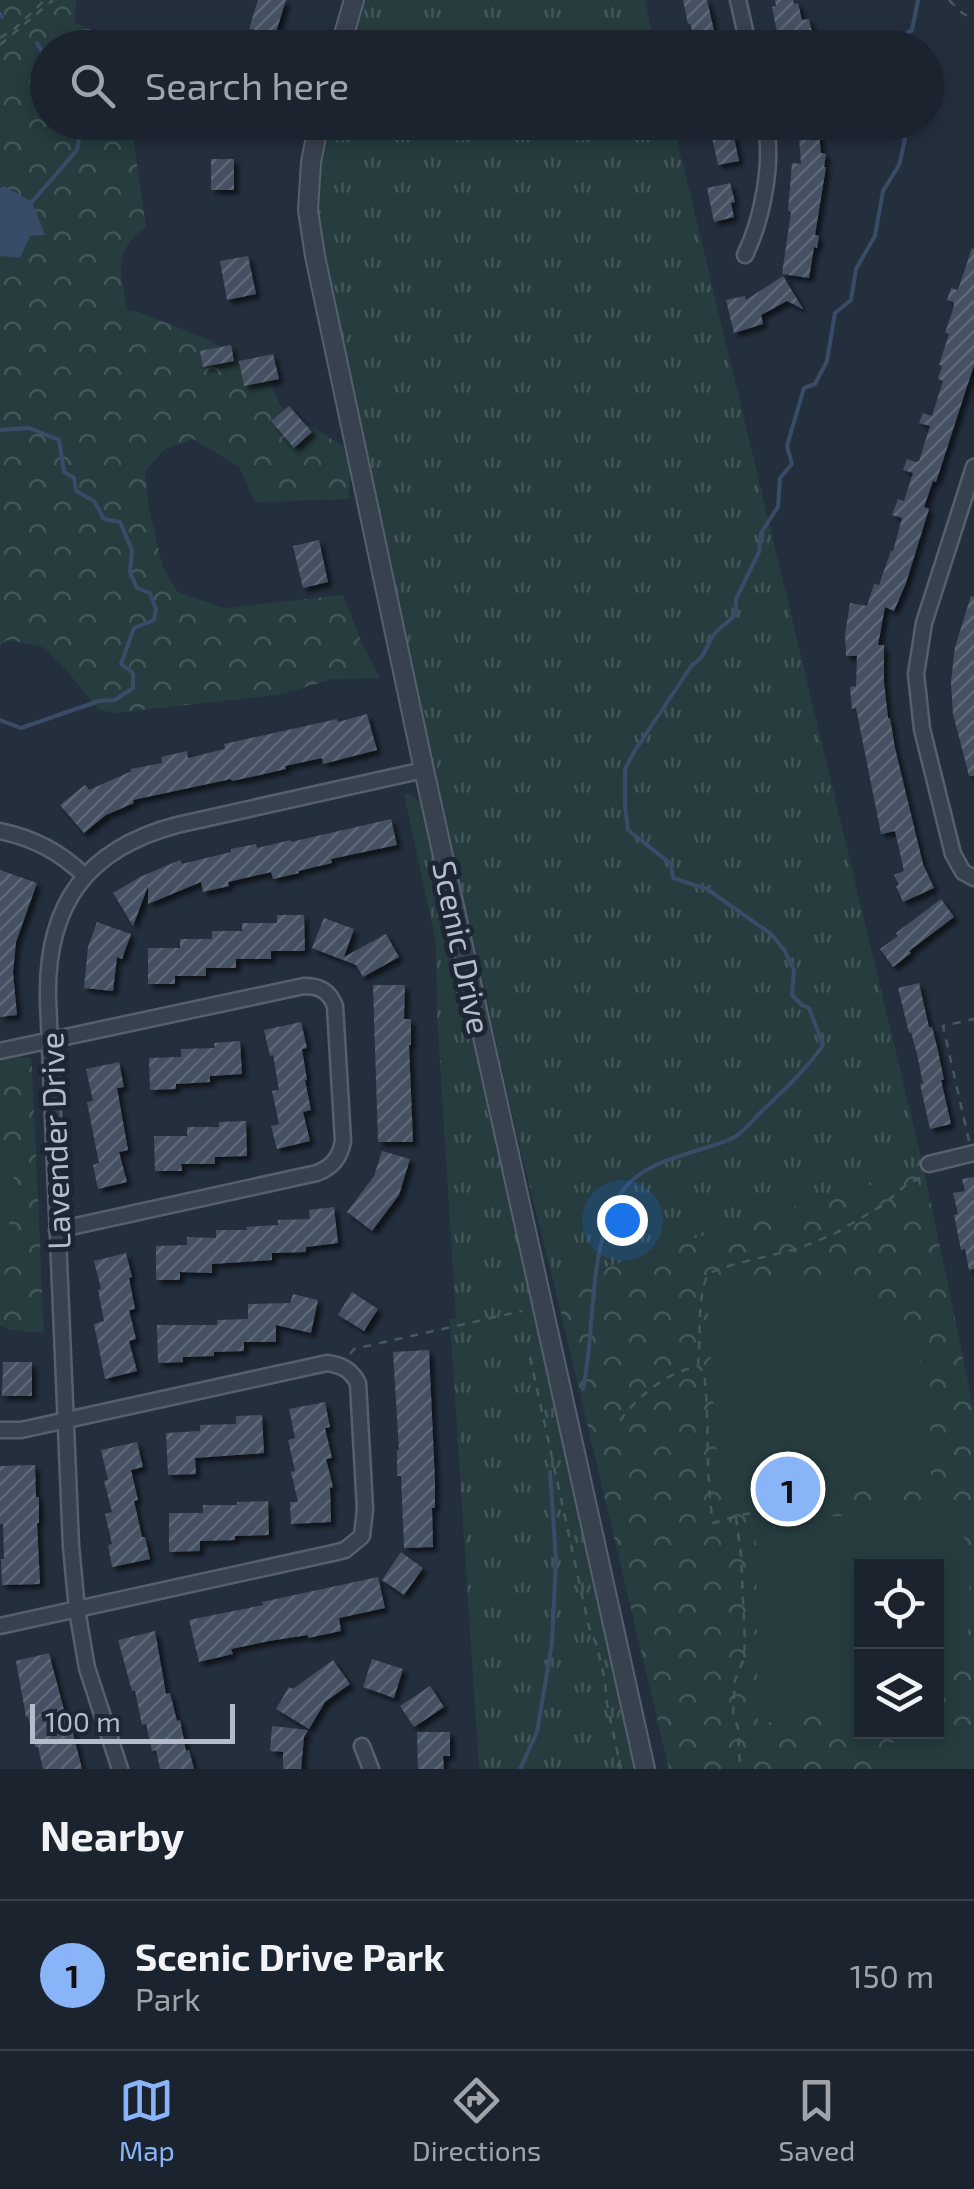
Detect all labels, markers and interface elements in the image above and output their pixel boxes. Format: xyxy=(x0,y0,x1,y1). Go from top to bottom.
search box xyxy=(30,30,944,140)
icon: search xyxy=(65,58,120,113)
text: Search here xyxy=(145,62,349,108)
street label: Scenic Drive xyxy=(426,857,500,1037)
street label: Lavender Drive xyxy=(31,1032,77,1250)
your location xyxy=(597,1195,648,1246)
pin: 1 xyxy=(756,1452,820,1526)
map controls xyxy=(854,1559,944,1739)
button: locate xyxy=(854,1559,944,1649)
button: layers xyxy=(854,1649,944,1739)
scale bar xyxy=(30,1699,235,1744)
text: 100 m xyxy=(45,1704,121,1738)
text: Nearby xyxy=(40,1809,184,1859)
text: Scenic Drive Park xyxy=(135,1933,445,1979)
text: 1 xyxy=(66,1956,79,1994)
text: 150 m xyxy=(850,1956,934,1994)
text: Park xyxy=(135,1979,200,2017)
tab: Map xyxy=(119,2073,175,2167)
tab: Directions xyxy=(412,2073,541,2167)
tab: Saved xyxy=(779,2073,855,2167)

